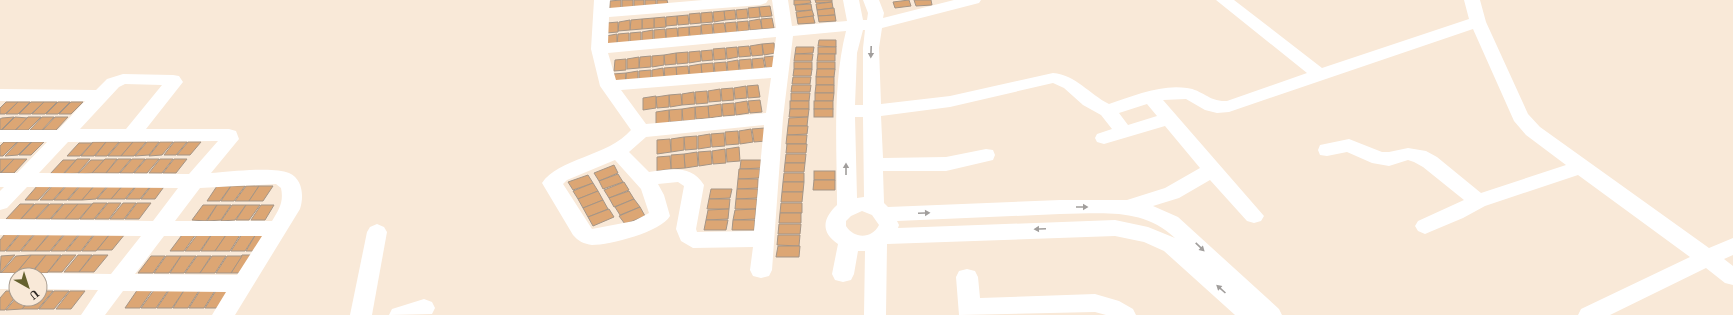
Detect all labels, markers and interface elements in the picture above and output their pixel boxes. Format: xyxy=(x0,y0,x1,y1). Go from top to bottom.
one-way arrow xyxy=(868,46,874,59)
one-way arrow xyxy=(843,162,849,175)
one-way arrow xyxy=(1076,204,1089,210)
one-way arrow xyxy=(918,209,930,216)
one-way arrow xyxy=(1034,226,1046,233)
one-way arrow xyxy=(1194,243,1205,252)
north arrow xyxy=(8,267,48,307)
one-way arrow xyxy=(1216,285,1225,294)
text: U xyxy=(26,287,43,304)

